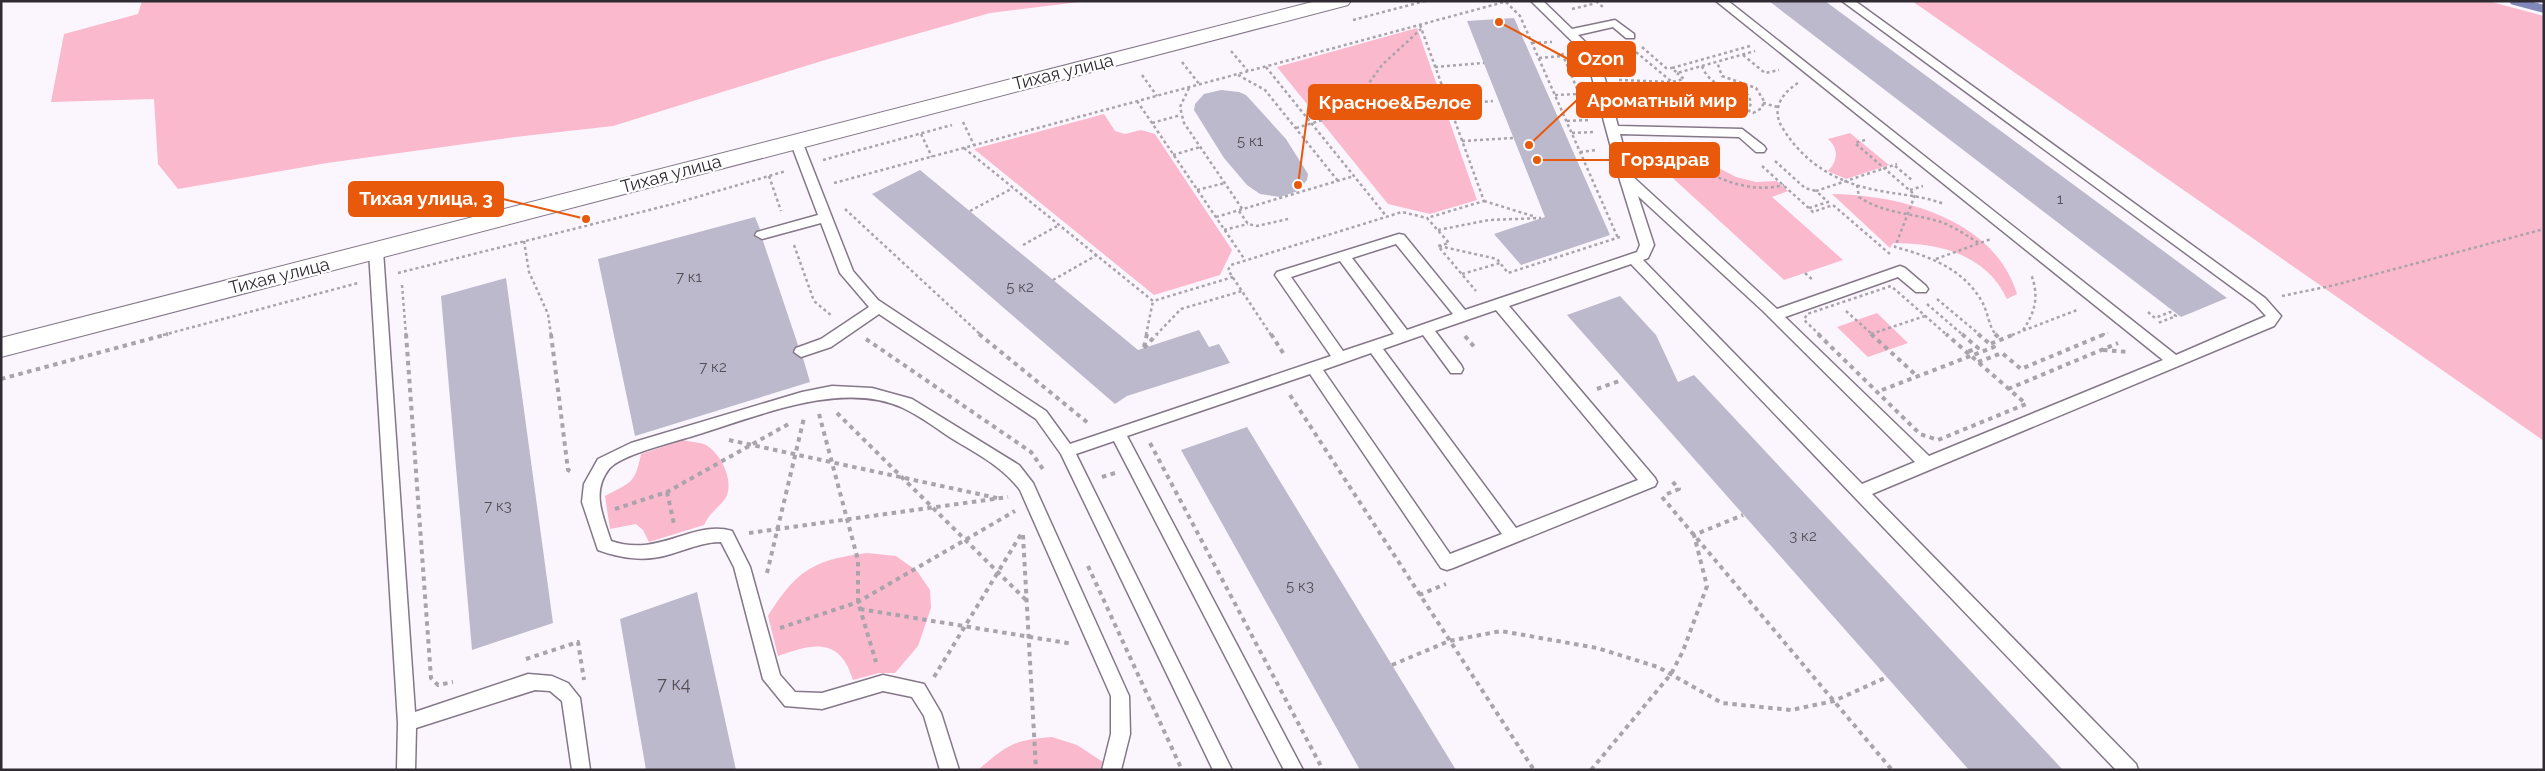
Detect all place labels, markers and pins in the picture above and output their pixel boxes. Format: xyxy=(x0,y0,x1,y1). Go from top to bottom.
callout: Ozon xyxy=(1568,42,1635,76)
callout: Ароматный мир xyxy=(1577,83,1747,117)
callout: Красное&Белое xyxy=(1309,85,1481,119)
callout: Горздрав xyxy=(1610,143,1719,177)
callout: Тихая улица, 3 xyxy=(349,182,503,216)

